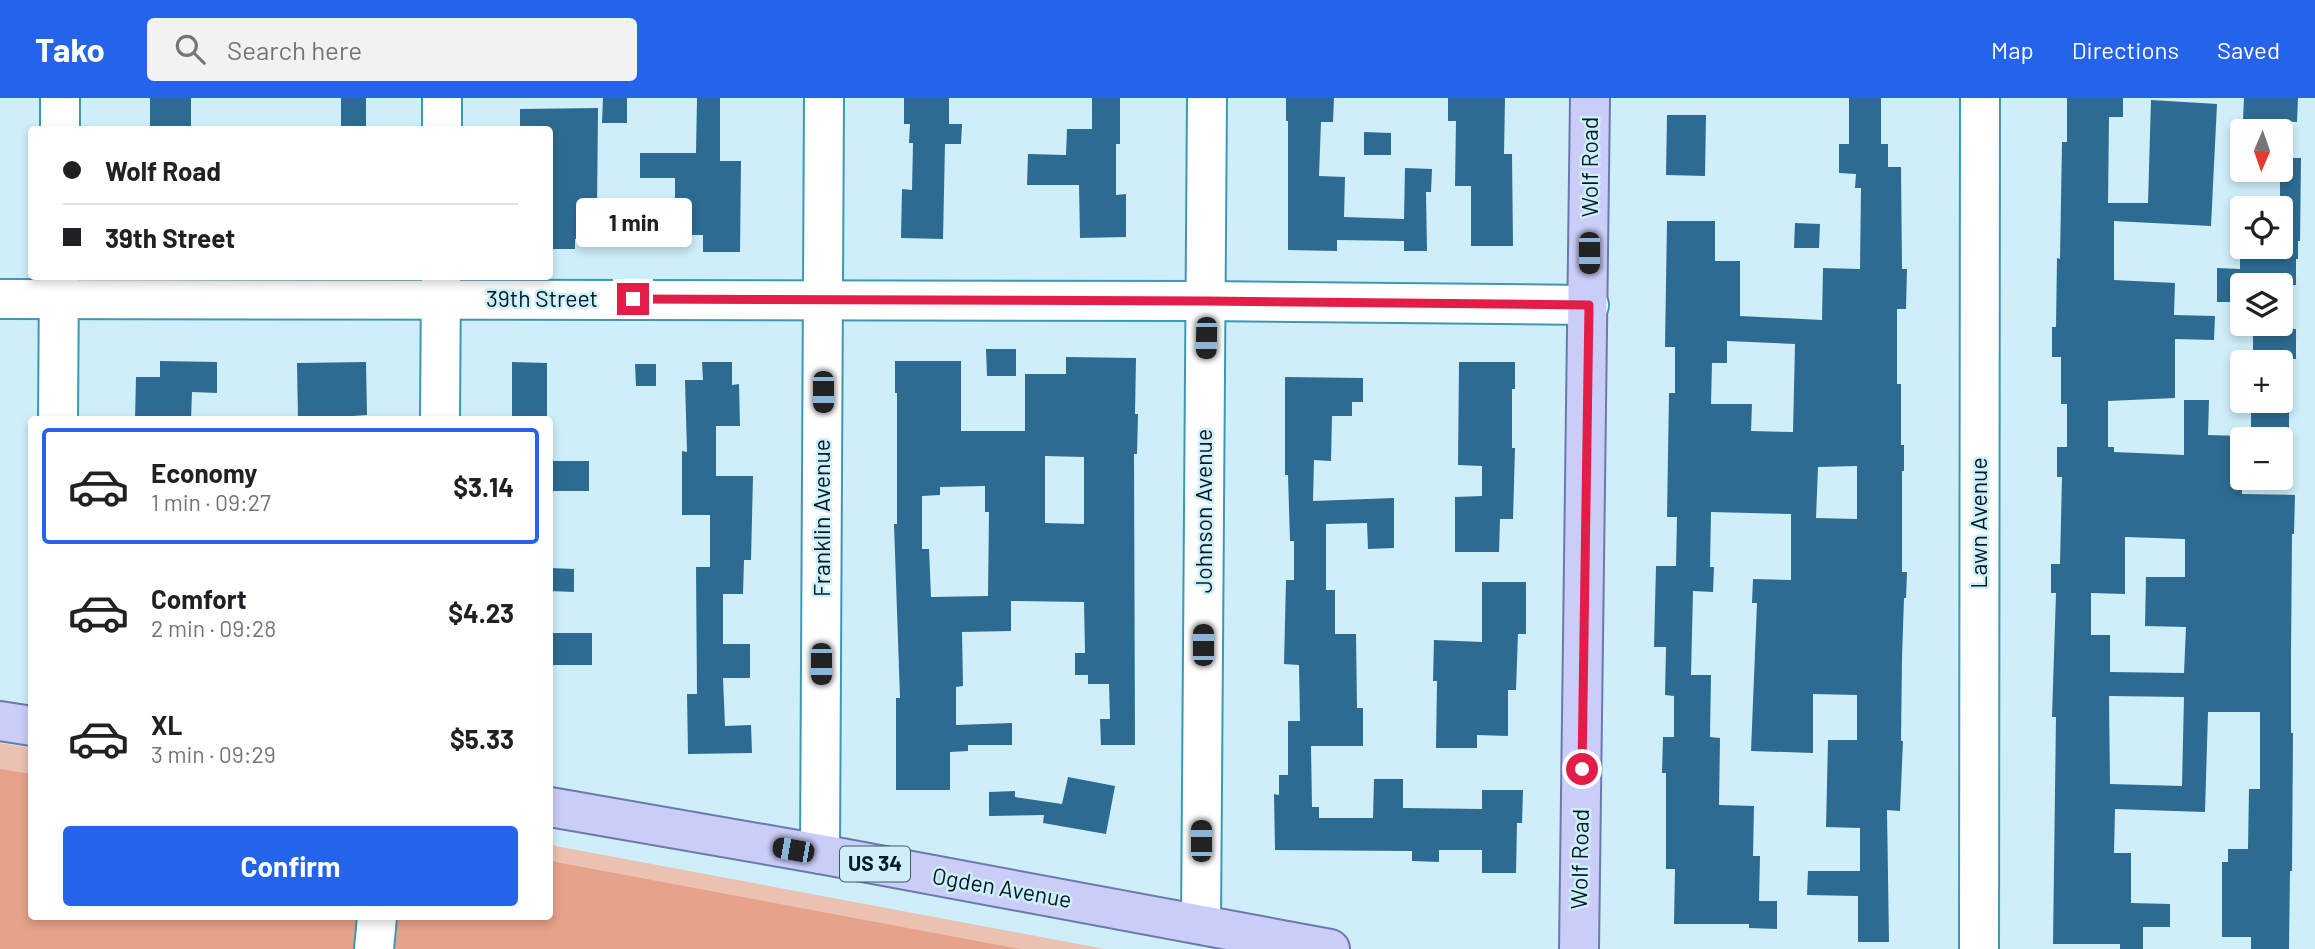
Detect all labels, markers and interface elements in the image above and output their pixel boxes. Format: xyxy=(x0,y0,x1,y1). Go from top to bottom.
search box xyxy=(147,18,637,81)
text: Tako xyxy=(35,29,105,69)
icon: search xyxy=(171,30,209,68)
text: Search here xyxy=(227,34,362,65)
text: Map xyxy=(1991,35,2034,64)
text: Directions xyxy=(2072,35,2179,64)
text: Saved xyxy=(2217,35,2280,64)
street label: Wolf Road xyxy=(1575,117,1603,217)
north arrow xyxy=(2230,119,2292,182)
map controls xyxy=(2230,119,2293,490)
text: Wolf Road xyxy=(105,155,221,186)
button: locate xyxy=(2230,196,2293,259)
callout: 1 min xyxy=(575,198,691,246)
text: 1 min xyxy=(609,208,659,236)
text: 39th Street xyxy=(105,222,235,253)
car xyxy=(1579,232,1600,274)
button: layers xyxy=(2230,273,2293,336)
route end xyxy=(617,283,649,315)
street label: 39th Street xyxy=(486,284,598,312)
car xyxy=(1196,317,1217,359)
button: + xyxy=(2230,350,2293,413)
car xyxy=(813,371,834,413)
button: − xyxy=(2230,427,2293,490)
street label: Johnson Avenue xyxy=(1189,429,1217,593)
street label: Franklin Avenue xyxy=(807,439,835,597)
icon: car xyxy=(67,455,130,518)
text: Economy xyxy=(151,457,257,488)
street label: Lawn Avenue xyxy=(1964,457,1992,589)
text: $3.14 xyxy=(453,471,514,502)
text: 1 min · 09:27 xyxy=(151,488,271,516)
icon: car xyxy=(67,581,130,644)
text: Comfort xyxy=(151,583,247,614)
text: $4.23 xyxy=(448,597,514,628)
text: 2 min · 09:28 xyxy=(151,614,276,642)
car xyxy=(1193,624,1214,666)
car xyxy=(811,643,832,685)
icon: car xyxy=(67,707,130,770)
text: XL xyxy=(151,709,182,740)
text: $5.33 xyxy=(450,723,514,754)
text: 3 min · 09:29 xyxy=(151,740,276,768)
route start xyxy=(1566,753,1598,785)
street label: Wolf Road xyxy=(1564,808,1594,909)
car xyxy=(1191,820,1212,862)
button: Confirm xyxy=(63,826,518,906)
car xyxy=(771,836,816,864)
road number: US 34 xyxy=(840,846,910,882)
street label: Ogden Avenue xyxy=(930,861,1074,913)

